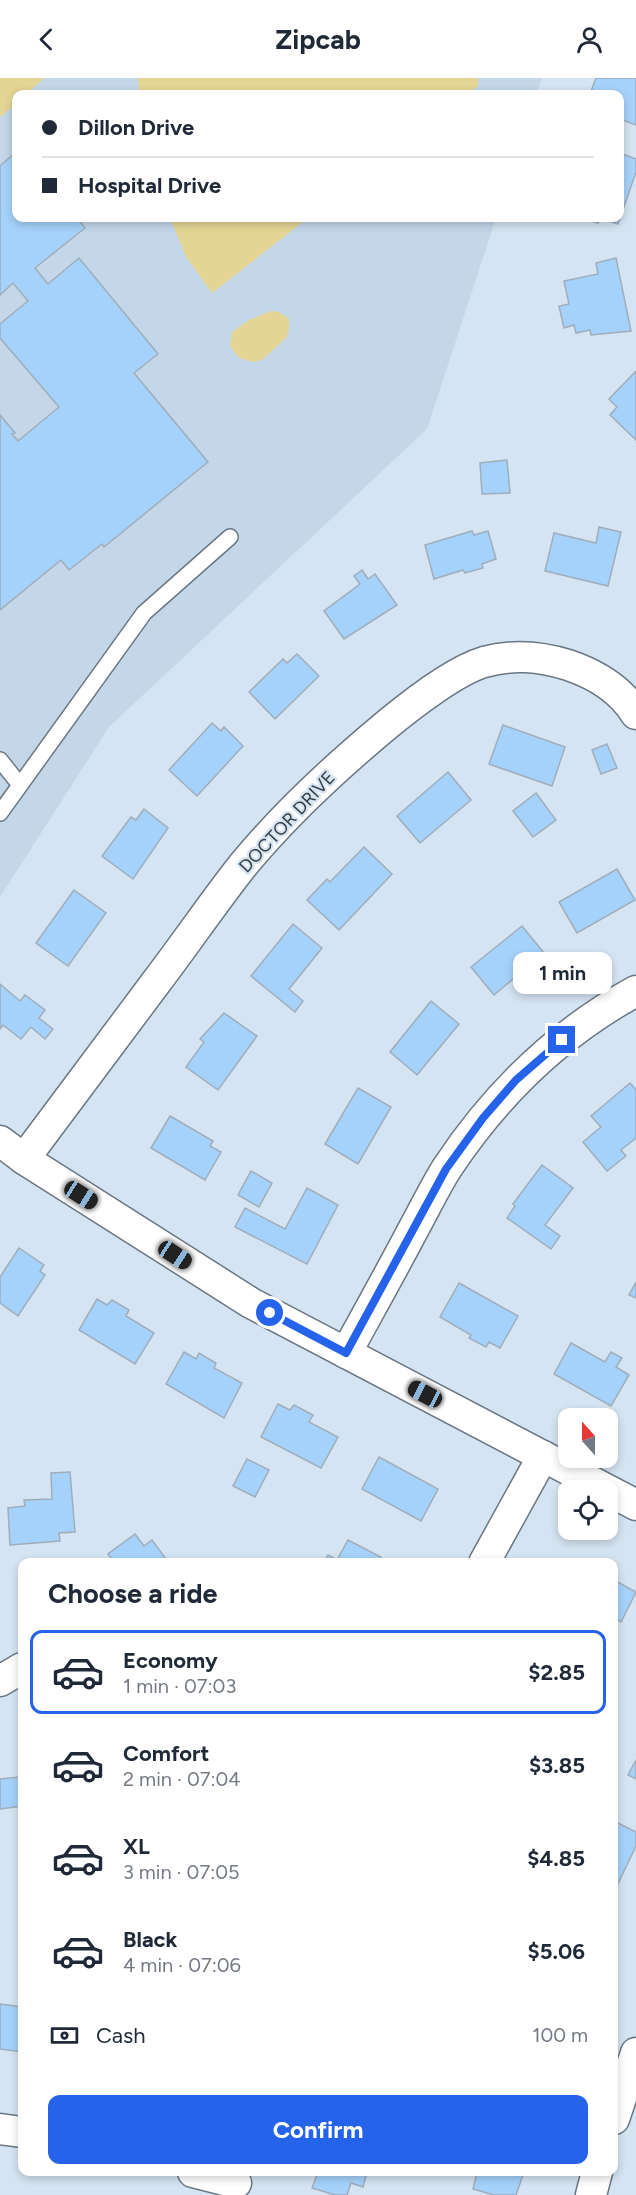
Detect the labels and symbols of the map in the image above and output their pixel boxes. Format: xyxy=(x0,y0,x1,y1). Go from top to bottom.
street label: DOCTOR DRIVE xyxy=(234,767,340,877)
callout: 1 min xyxy=(512,953,612,995)
route end xyxy=(548,1026,575,1053)
car xyxy=(61,1178,101,1212)
car xyxy=(155,1238,195,1272)
route start xyxy=(256,1299,283,1326)
car xyxy=(405,1378,445,1410)
north arrow xyxy=(558,1408,618,1468)

